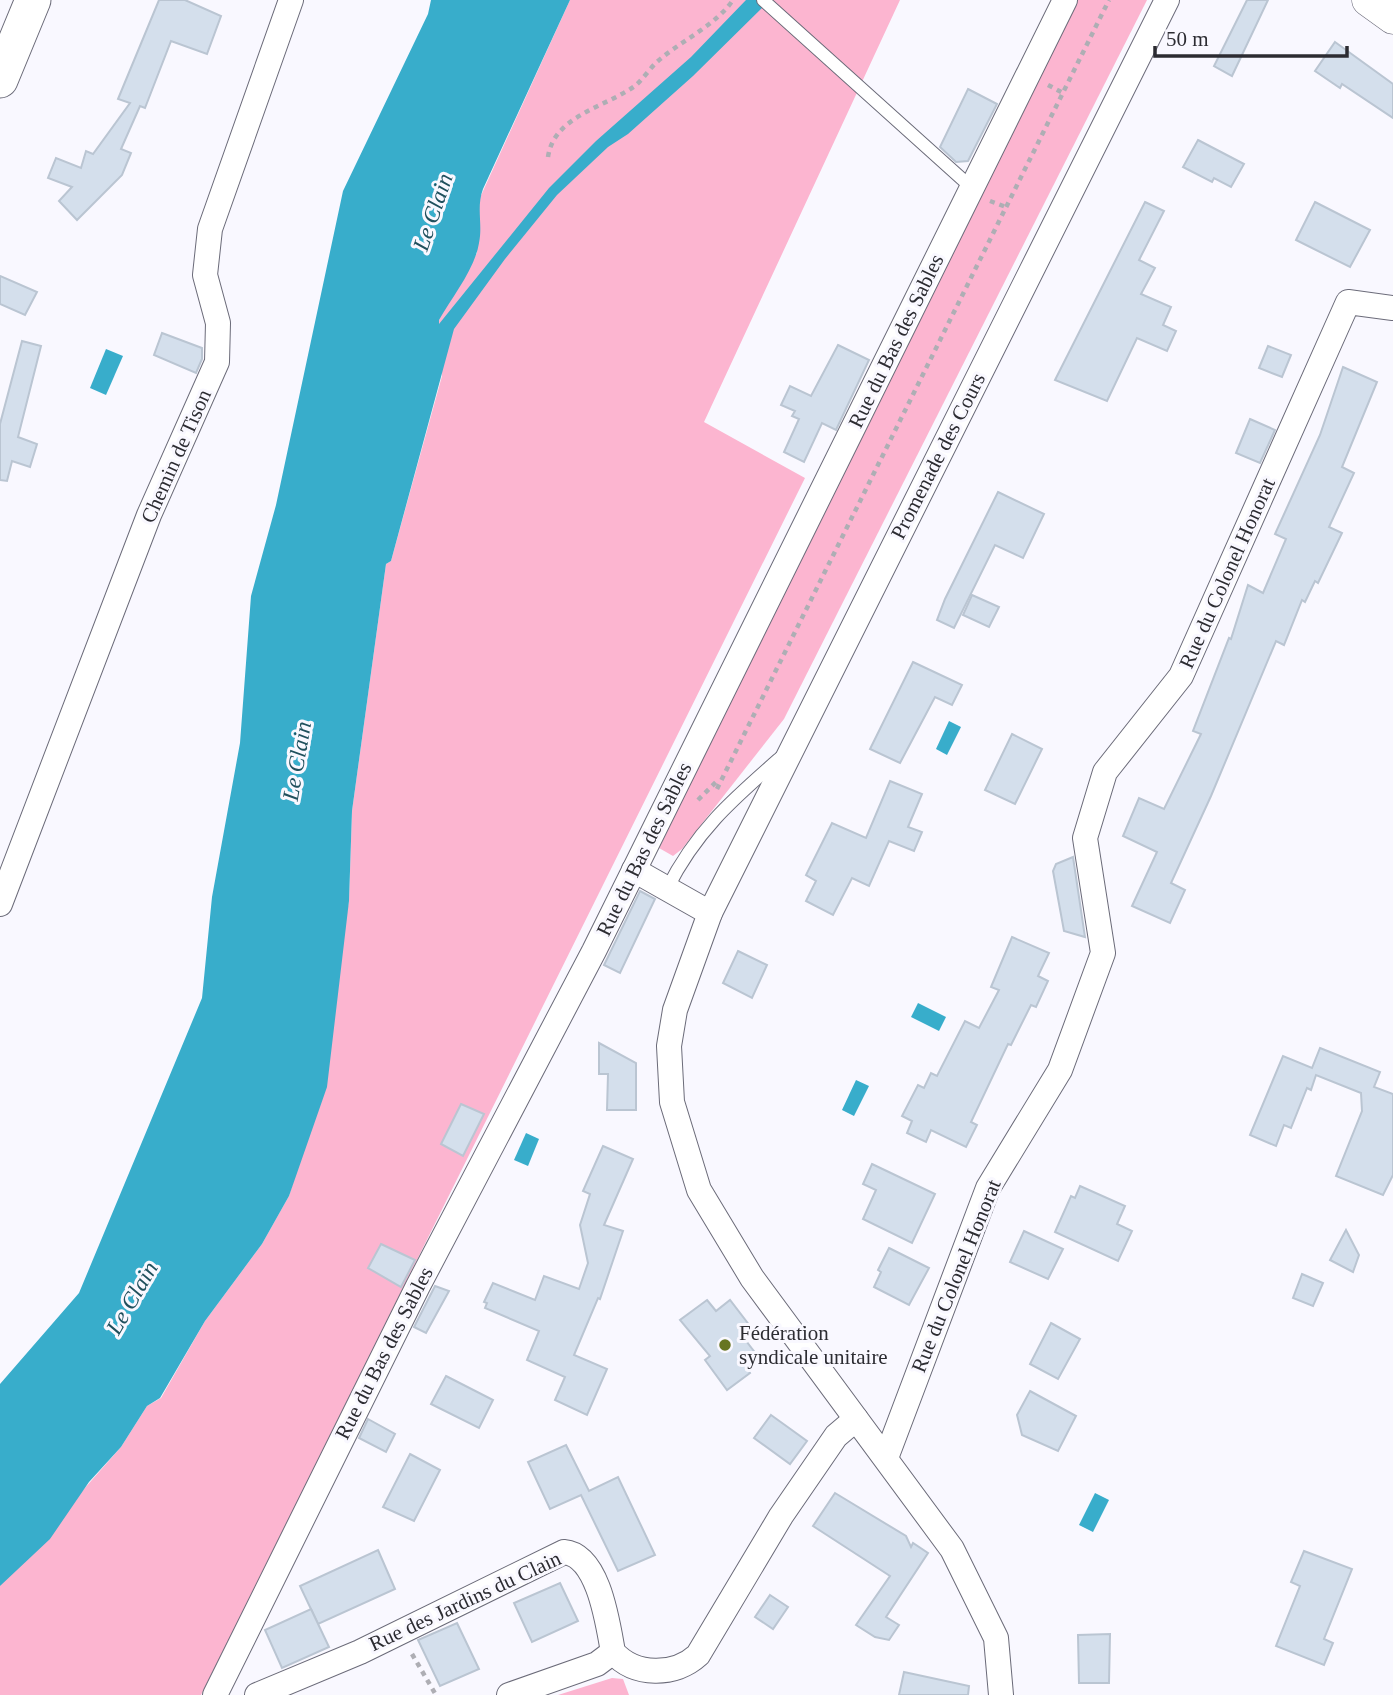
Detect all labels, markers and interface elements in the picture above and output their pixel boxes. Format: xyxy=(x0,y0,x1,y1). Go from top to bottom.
scale bar xyxy=(1155,14,1348,58)
text: 50 m xyxy=(1166,27,1209,51)
water label: Le Clain xyxy=(408,170,458,255)
street label: Rue du Bas des Sables xyxy=(844,250,948,432)
street label: Promenade des Cours xyxy=(886,369,990,543)
street label: Chemin de Tison xyxy=(136,385,216,526)
street label: Rue du Colonel Honorat xyxy=(1174,474,1280,672)
water label: Le Clain xyxy=(278,719,316,803)
street label: Rue du Bas des Sables xyxy=(592,758,696,940)
street label: Rue du Colonel Honorat xyxy=(906,1176,1006,1376)
water label: Le Clain xyxy=(101,1257,163,1340)
street label: Rue du Bas des Sables xyxy=(330,1263,438,1443)
place label: Fédération syndicale unitaire xyxy=(739,1321,888,1369)
marker: Fédération syndicale unitaire xyxy=(717,1337,733,1353)
street label: Rue des Jardins du Clain xyxy=(365,1546,565,1656)

